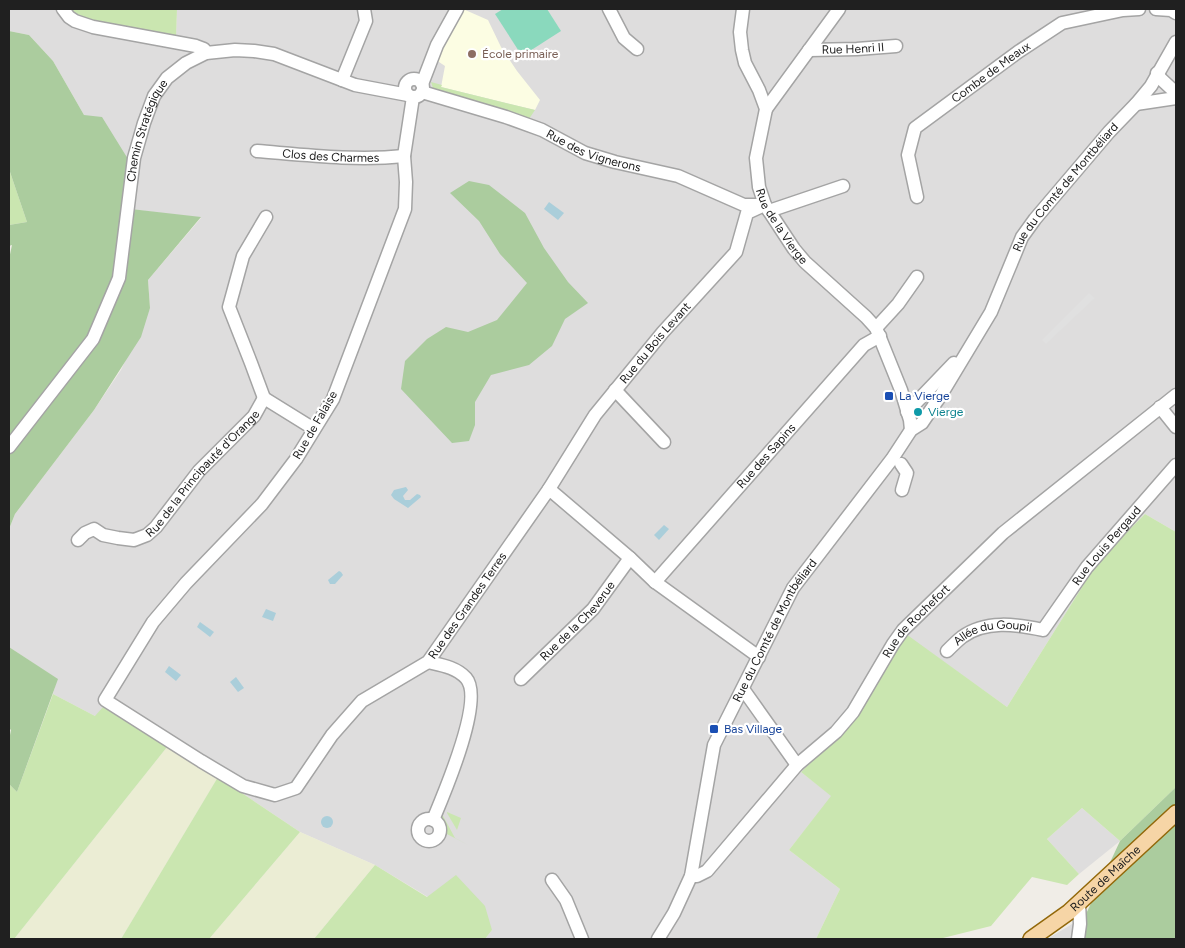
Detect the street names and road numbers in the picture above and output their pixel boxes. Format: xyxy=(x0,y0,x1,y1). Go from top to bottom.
street label: Combe de Meaux xyxy=(949,39,1033,106)
street label: Rue Henri II xyxy=(822,40,885,57)
street label: Chemin Stratégique xyxy=(124,76,171,183)
street label: Rue du Comté de Montbéliard xyxy=(1010,120,1121,254)
street label: Rue des Vignerons xyxy=(544,127,643,175)
street label: Clos des Charmes xyxy=(282,146,380,165)
street label: Rue de la Vierge xyxy=(753,187,811,267)
street label: Rue du Bois Levant xyxy=(617,299,694,386)
street label: Rue de Falaise xyxy=(290,388,340,462)
street label: Rue de la Principauté d'Orange xyxy=(143,408,263,540)
street label: Rue des Sapins xyxy=(734,420,799,491)
street label: Rue Louis Pergaud xyxy=(1069,503,1144,588)
street label: Rue des Grandes Terres xyxy=(425,549,510,662)
street label: Rue du Comté de Montbéliard xyxy=(730,556,820,704)
street label: Rue de la Cheverue xyxy=(537,578,618,664)
street label: Rue de Rochefort xyxy=(879,581,953,660)
street label: Allée du Goupil xyxy=(950,618,1033,648)
street label: Route de Maîche xyxy=(1067,842,1144,914)

